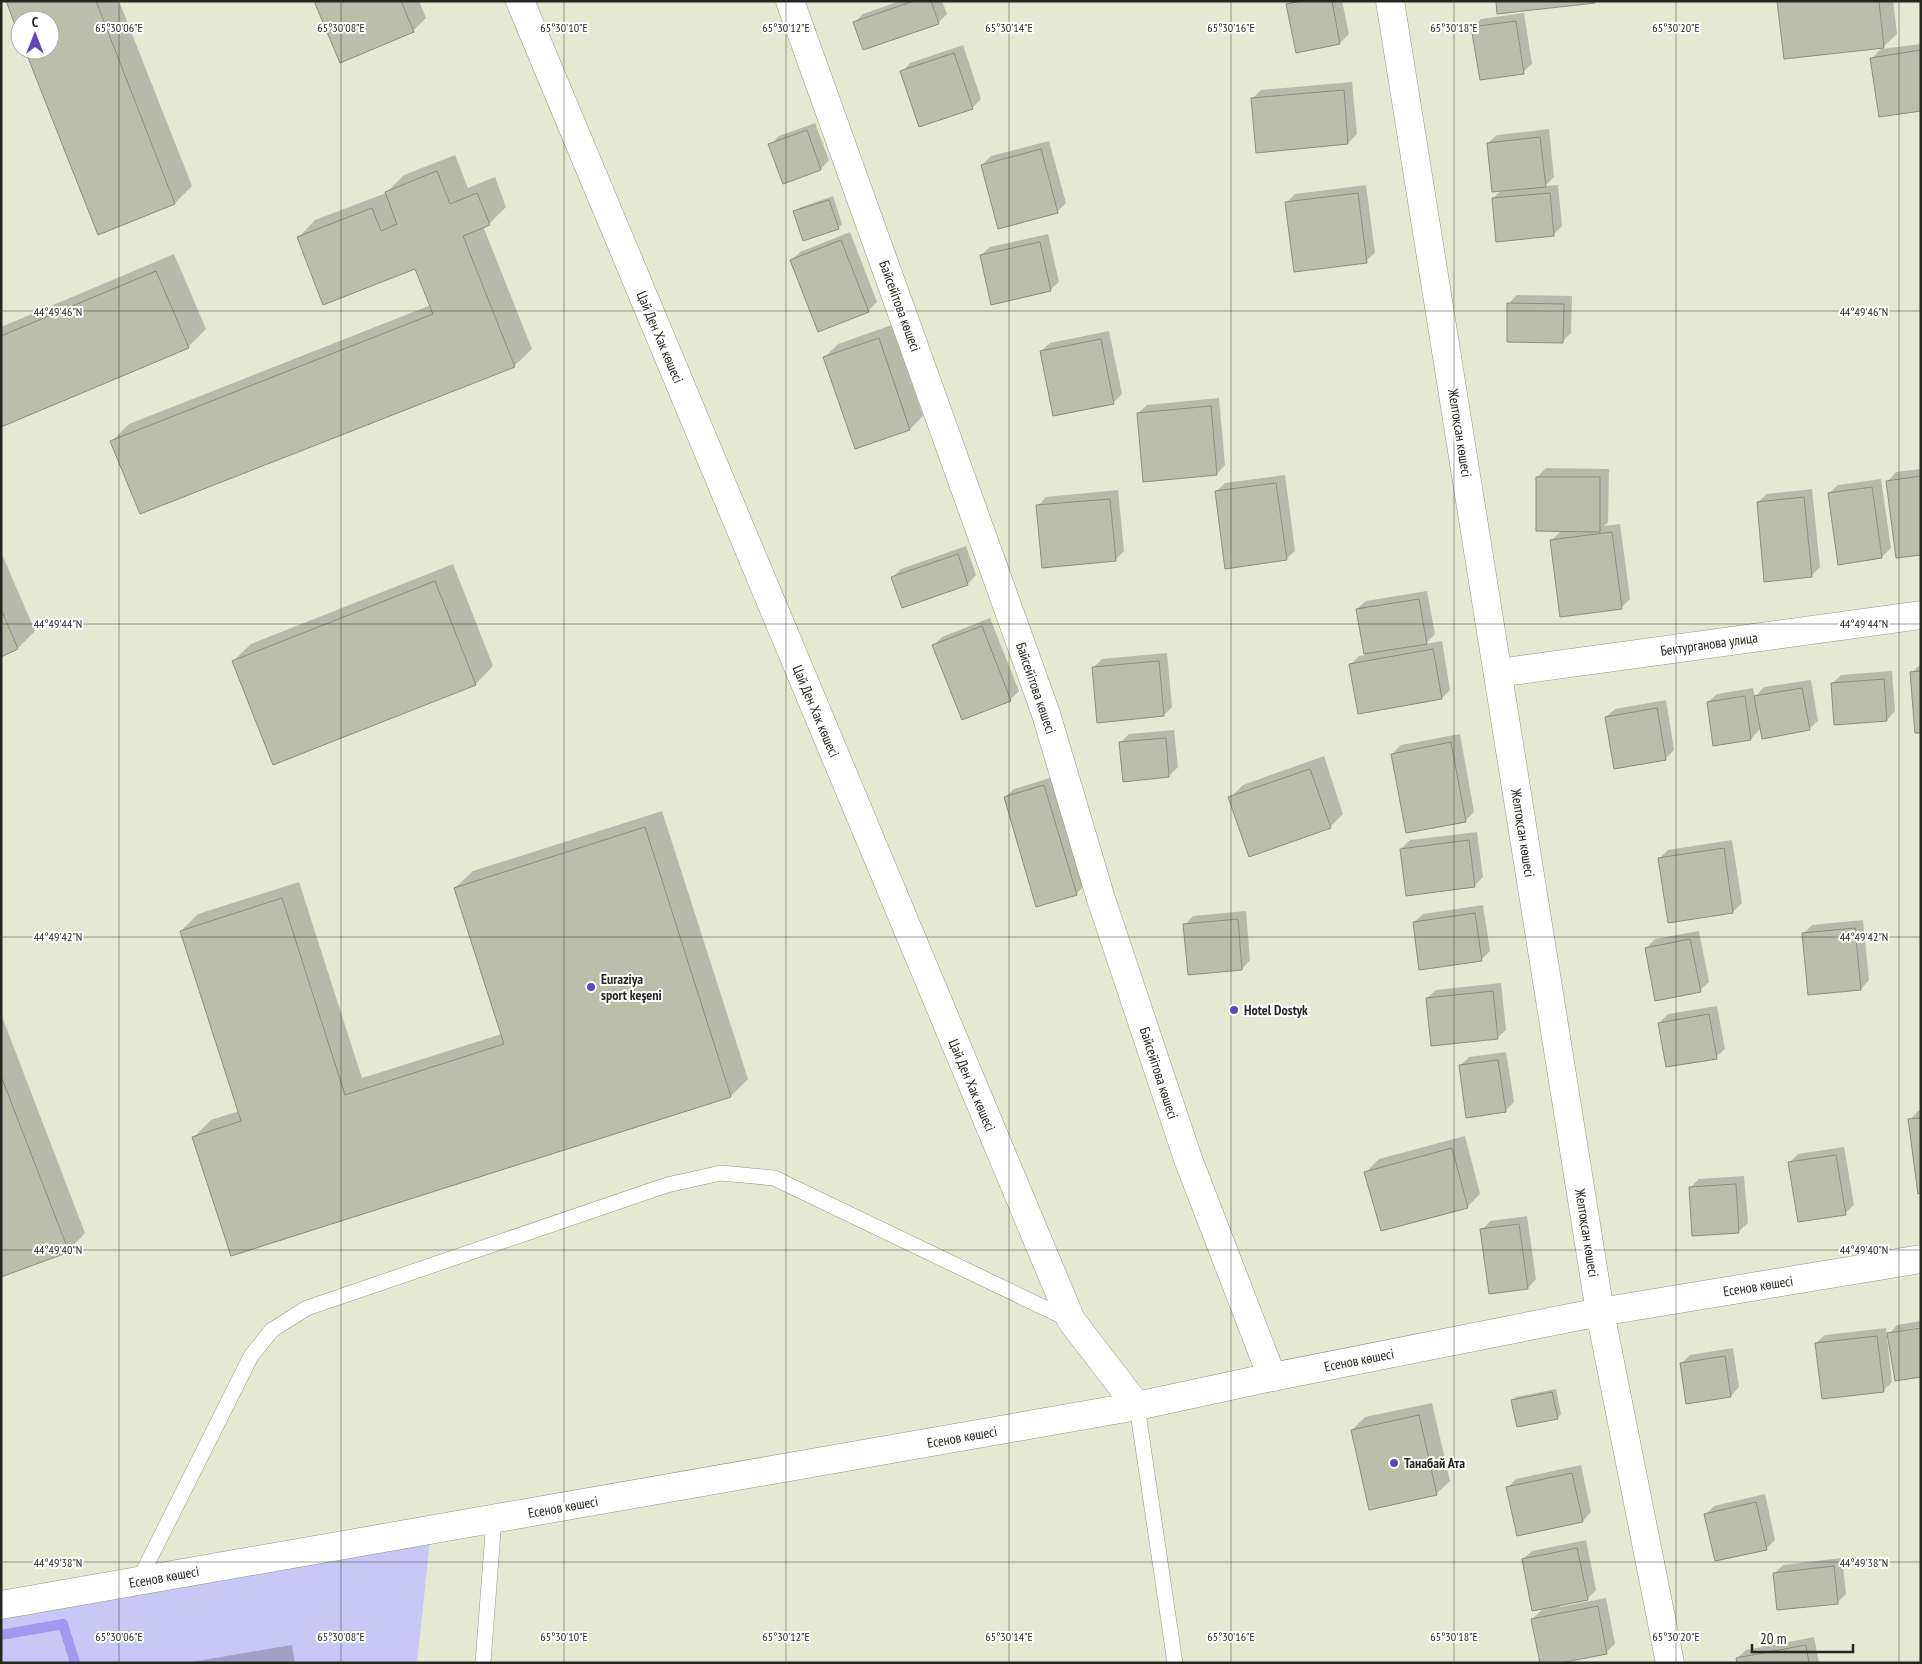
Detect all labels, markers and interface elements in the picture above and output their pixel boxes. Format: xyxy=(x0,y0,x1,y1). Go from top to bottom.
north arrow xyxy=(10,10,60,60)
text: С xyxy=(32,13,39,31)
text: 65°30'06"E xyxy=(95,20,143,35)
text: 65°30'08"E xyxy=(317,20,365,35)
text: 65°30'10"E xyxy=(540,20,588,35)
text: 65°30'12"E xyxy=(762,20,810,35)
text: 65°30'14"E xyxy=(985,20,1033,35)
text: 65°30'16"E xyxy=(1207,20,1255,35)
text: 65°30'18"E xyxy=(1430,20,1478,35)
text: 65°30'20"E xyxy=(1652,20,1700,35)
street label: Байсейітова көшесі xyxy=(875,258,925,354)
street label: Цай Ден Хак көшесі xyxy=(632,288,688,386)
text: 44°49'46"N xyxy=(34,304,82,319)
text: 44°49'46"N xyxy=(1840,304,1888,319)
street label: Желтоқсан көшесі xyxy=(1444,387,1476,478)
text: 44°49'44"N xyxy=(34,616,82,631)
text: 44°49'44"N xyxy=(1840,616,1888,631)
street label: Бектурганова улица xyxy=(1659,628,1759,660)
street label: Байсейітова көшесі xyxy=(1012,640,1060,736)
street label: Цай Ден Хак көшесі xyxy=(788,662,844,760)
street label: Желтоқсан көшесі xyxy=(1507,787,1539,878)
text: 44°49'42"N xyxy=(34,929,82,944)
text: 44°49'42"N xyxy=(1840,929,1888,944)
place label: Euraziya sport keşeni xyxy=(601,970,662,1004)
marker: Euraziya sport keşeni xyxy=(585,981,597,993)
place label: Hotel Dostyk xyxy=(1244,1001,1308,1019)
marker: Hotel Dostyk xyxy=(1228,1004,1240,1016)
street label: Байсейітова көшесі xyxy=(1136,1025,1182,1121)
street label: Цай Ден Хак көшесі xyxy=(944,1036,1000,1134)
street label: Желтоқсан көшесі xyxy=(1571,1187,1603,1278)
text: 44°49'40"N xyxy=(34,1242,82,1257)
text: 44°49'40"N xyxy=(1840,1242,1888,1257)
street label: Есенов көшесі xyxy=(1722,1272,1794,1300)
street label: Есенов көшесі xyxy=(1323,1344,1395,1376)
street label: Есенов көшесі xyxy=(926,1422,998,1452)
place label: Танабай Ата xyxy=(1404,1454,1465,1472)
marker: Танабай Ата xyxy=(1388,1457,1400,1469)
street label: Есенов көшесі xyxy=(527,1492,599,1522)
text: 44°49'38"N xyxy=(34,1555,82,1570)
text: 44°49'38"N xyxy=(1840,1555,1888,1570)
street label: Есенов көшесі xyxy=(128,1562,200,1592)
scale bar xyxy=(1752,1622,1853,1654)
text: 65°30'06"E xyxy=(95,1629,143,1644)
text: 65°30'08"E xyxy=(317,1629,365,1644)
text: 65°30'10"E xyxy=(540,1629,588,1644)
text: 65°30'12"E xyxy=(762,1629,810,1644)
text: 65°30'14"E xyxy=(985,1629,1033,1644)
text: 65°30'16"E xyxy=(1207,1629,1255,1644)
text: 65°30'18"E xyxy=(1430,1629,1478,1644)
text: 65°30'20"E xyxy=(1652,1629,1700,1644)
text: 20 m xyxy=(1760,1629,1786,1648)

